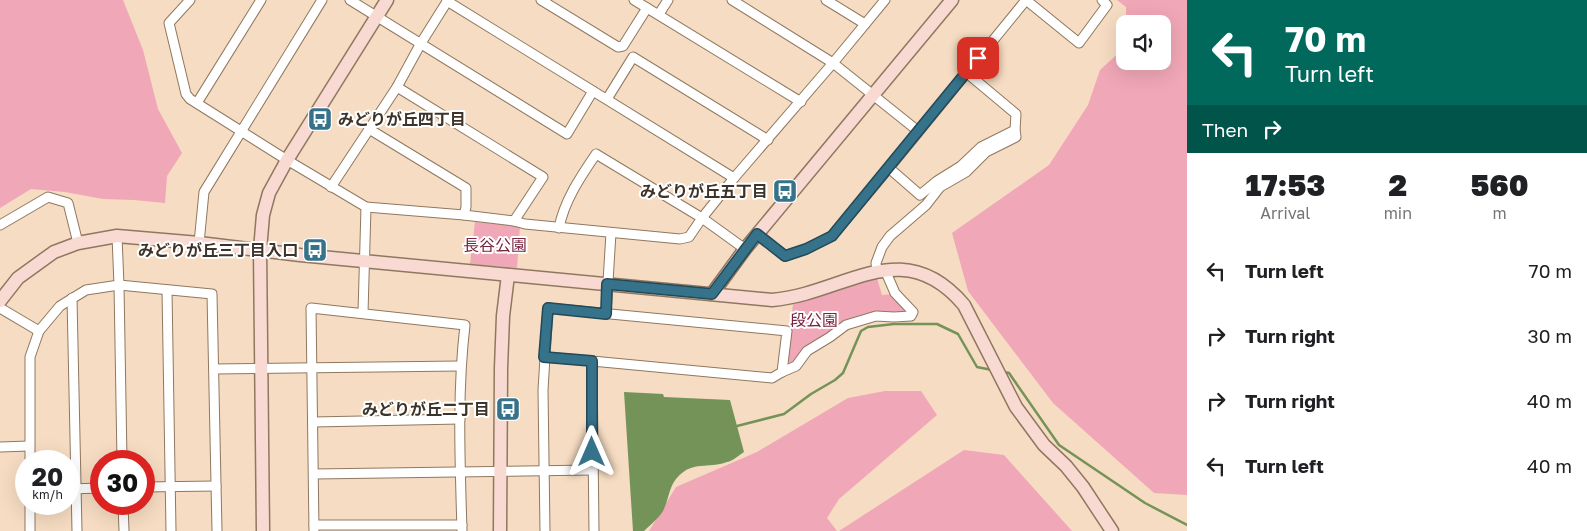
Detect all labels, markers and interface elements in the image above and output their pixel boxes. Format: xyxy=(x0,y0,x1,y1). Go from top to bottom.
map controls xyxy=(1116,15,1171,70)
button: sound xyxy=(1116,15,1171,70)
text: 70 m xyxy=(1285,18,1366,60)
icon: left xyxy=(1202,20,1267,85)
pin xyxy=(957,37,999,79)
icon: arrive xyxy=(964,44,992,72)
text: Turn left xyxy=(1285,60,1374,87)
bus stop icon: みどりが丘四丁目 xyxy=(307,106,333,132)
place label: みどりが丘四丁目 xyxy=(338,109,466,129)
icon: right xyxy=(1258,115,1286,143)
text: Then xyxy=(1202,118,1248,141)
text: 17:53 xyxy=(1245,167,1325,203)
text: 2 xyxy=(1389,167,1407,203)
text: 560 xyxy=(1470,167,1529,203)
bus stop icon: みどりが丘五丁目 xyxy=(772,178,798,204)
place label: みどりが丘五丁目 xyxy=(640,181,768,201)
text: Arrival xyxy=(1260,203,1310,223)
text: min xyxy=(1384,203,1412,223)
text: m xyxy=(1492,203,1507,223)
park label: 長谷公園 xyxy=(463,235,527,255)
bus stop icon: みどりが丘三丁目入口 xyxy=(302,237,328,263)
place label: みどりが丘三丁目入口 xyxy=(138,240,298,260)
icon: left xyxy=(1202,257,1230,285)
text: Turn left xyxy=(1245,259,1324,282)
text: 70 m xyxy=(1529,259,1572,282)
park label: 段公園 xyxy=(790,310,838,330)
icon: right xyxy=(1202,322,1230,350)
text: Turn right xyxy=(1245,324,1335,347)
text: 30 m xyxy=(1528,324,1572,347)
icon: right xyxy=(1202,387,1230,415)
text: Turn right xyxy=(1245,389,1335,412)
text: 40 m xyxy=(1527,389,1572,412)
bus stop icon: みどりが丘二丁目 xyxy=(495,396,521,422)
place label: みどりが丘二丁目 xyxy=(362,399,490,419)
position arrow xyxy=(565,425,617,477)
speed limit sign: 30 xyxy=(90,450,155,515)
icon: left xyxy=(1202,452,1230,480)
text: Turn left xyxy=(1245,454,1324,477)
text: 40 m xyxy=(1527,454,1572,477)
text: 20 xyxy=(32,461,63,492)
text: km/h xyxy=(32,487,63,502)

